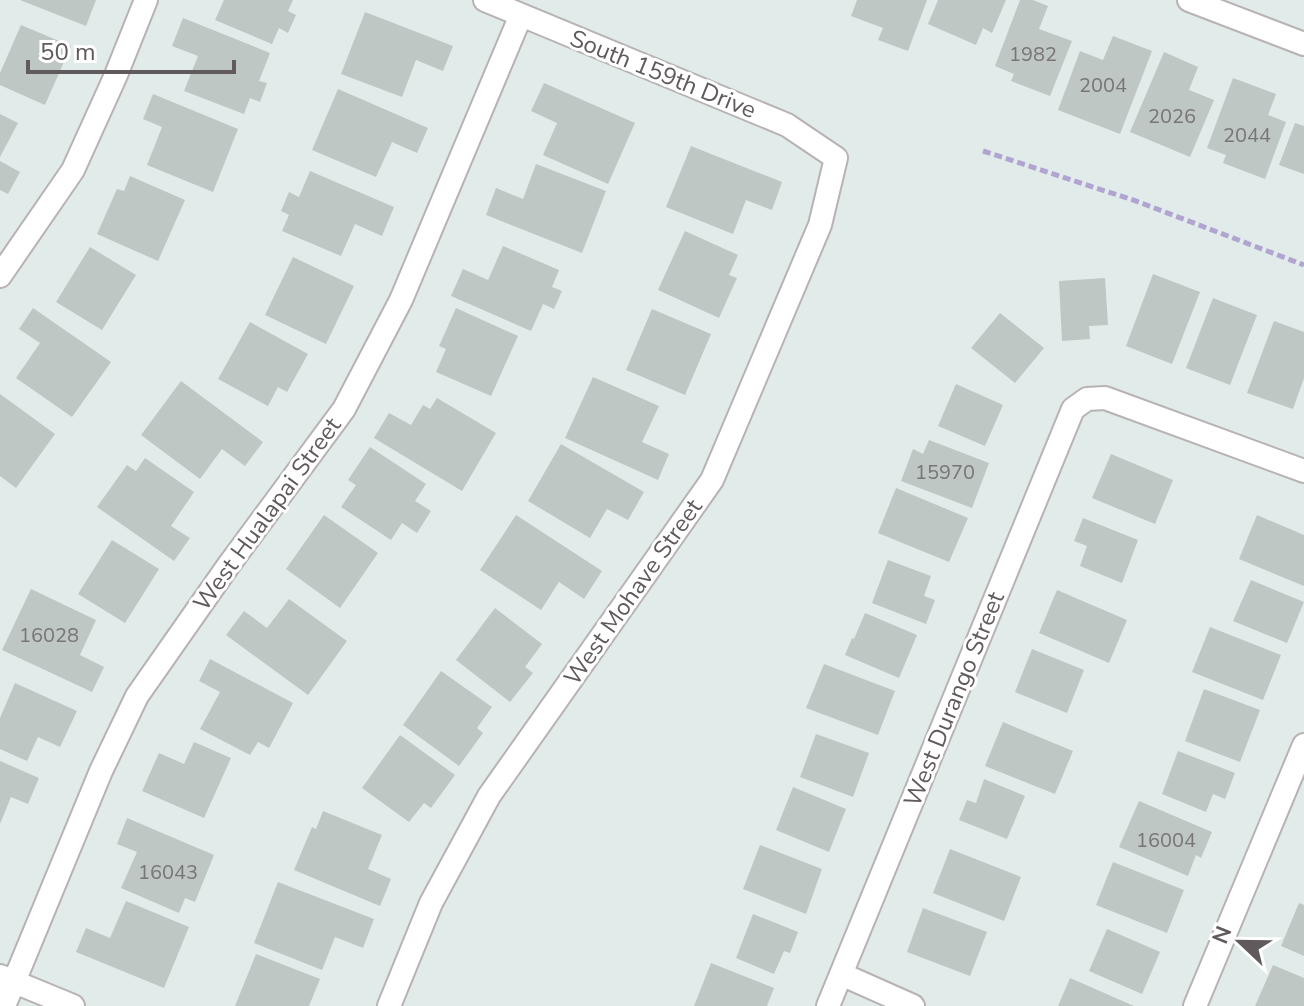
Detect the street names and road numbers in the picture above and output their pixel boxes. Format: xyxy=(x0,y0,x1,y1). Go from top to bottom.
street label: South 159th Drive xyxy=(565,22,761,126)
street label: West Hualapai Street xyxy=(186,410,348,617)
street label: West Mohave Street xyxy=(557,492,710,691)
street label: West Durango Street xyxy=(896,586,1012,811)

